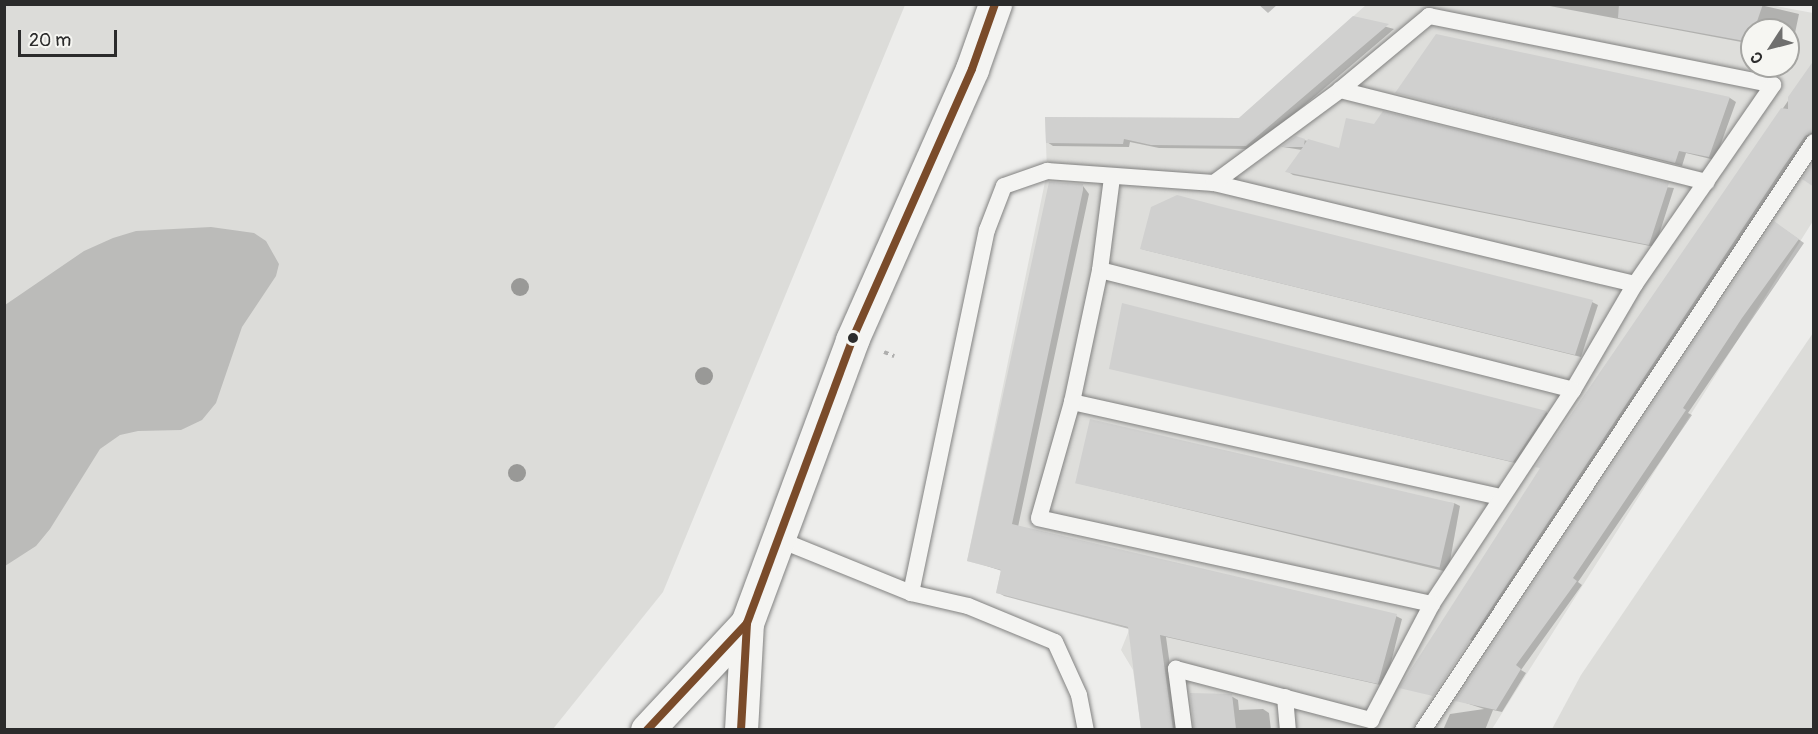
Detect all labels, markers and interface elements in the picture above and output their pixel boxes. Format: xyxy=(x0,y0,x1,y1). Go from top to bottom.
scale bar xyxy=(21,18,120,56)
north arrow xyxy=(1740,18,1800,78)
text: 20 m xyxy=(29,29,71,52)
text: С xyxy=(1746,48,1768,67)
unlabelled marker xyxy=(847,332,859,344)

